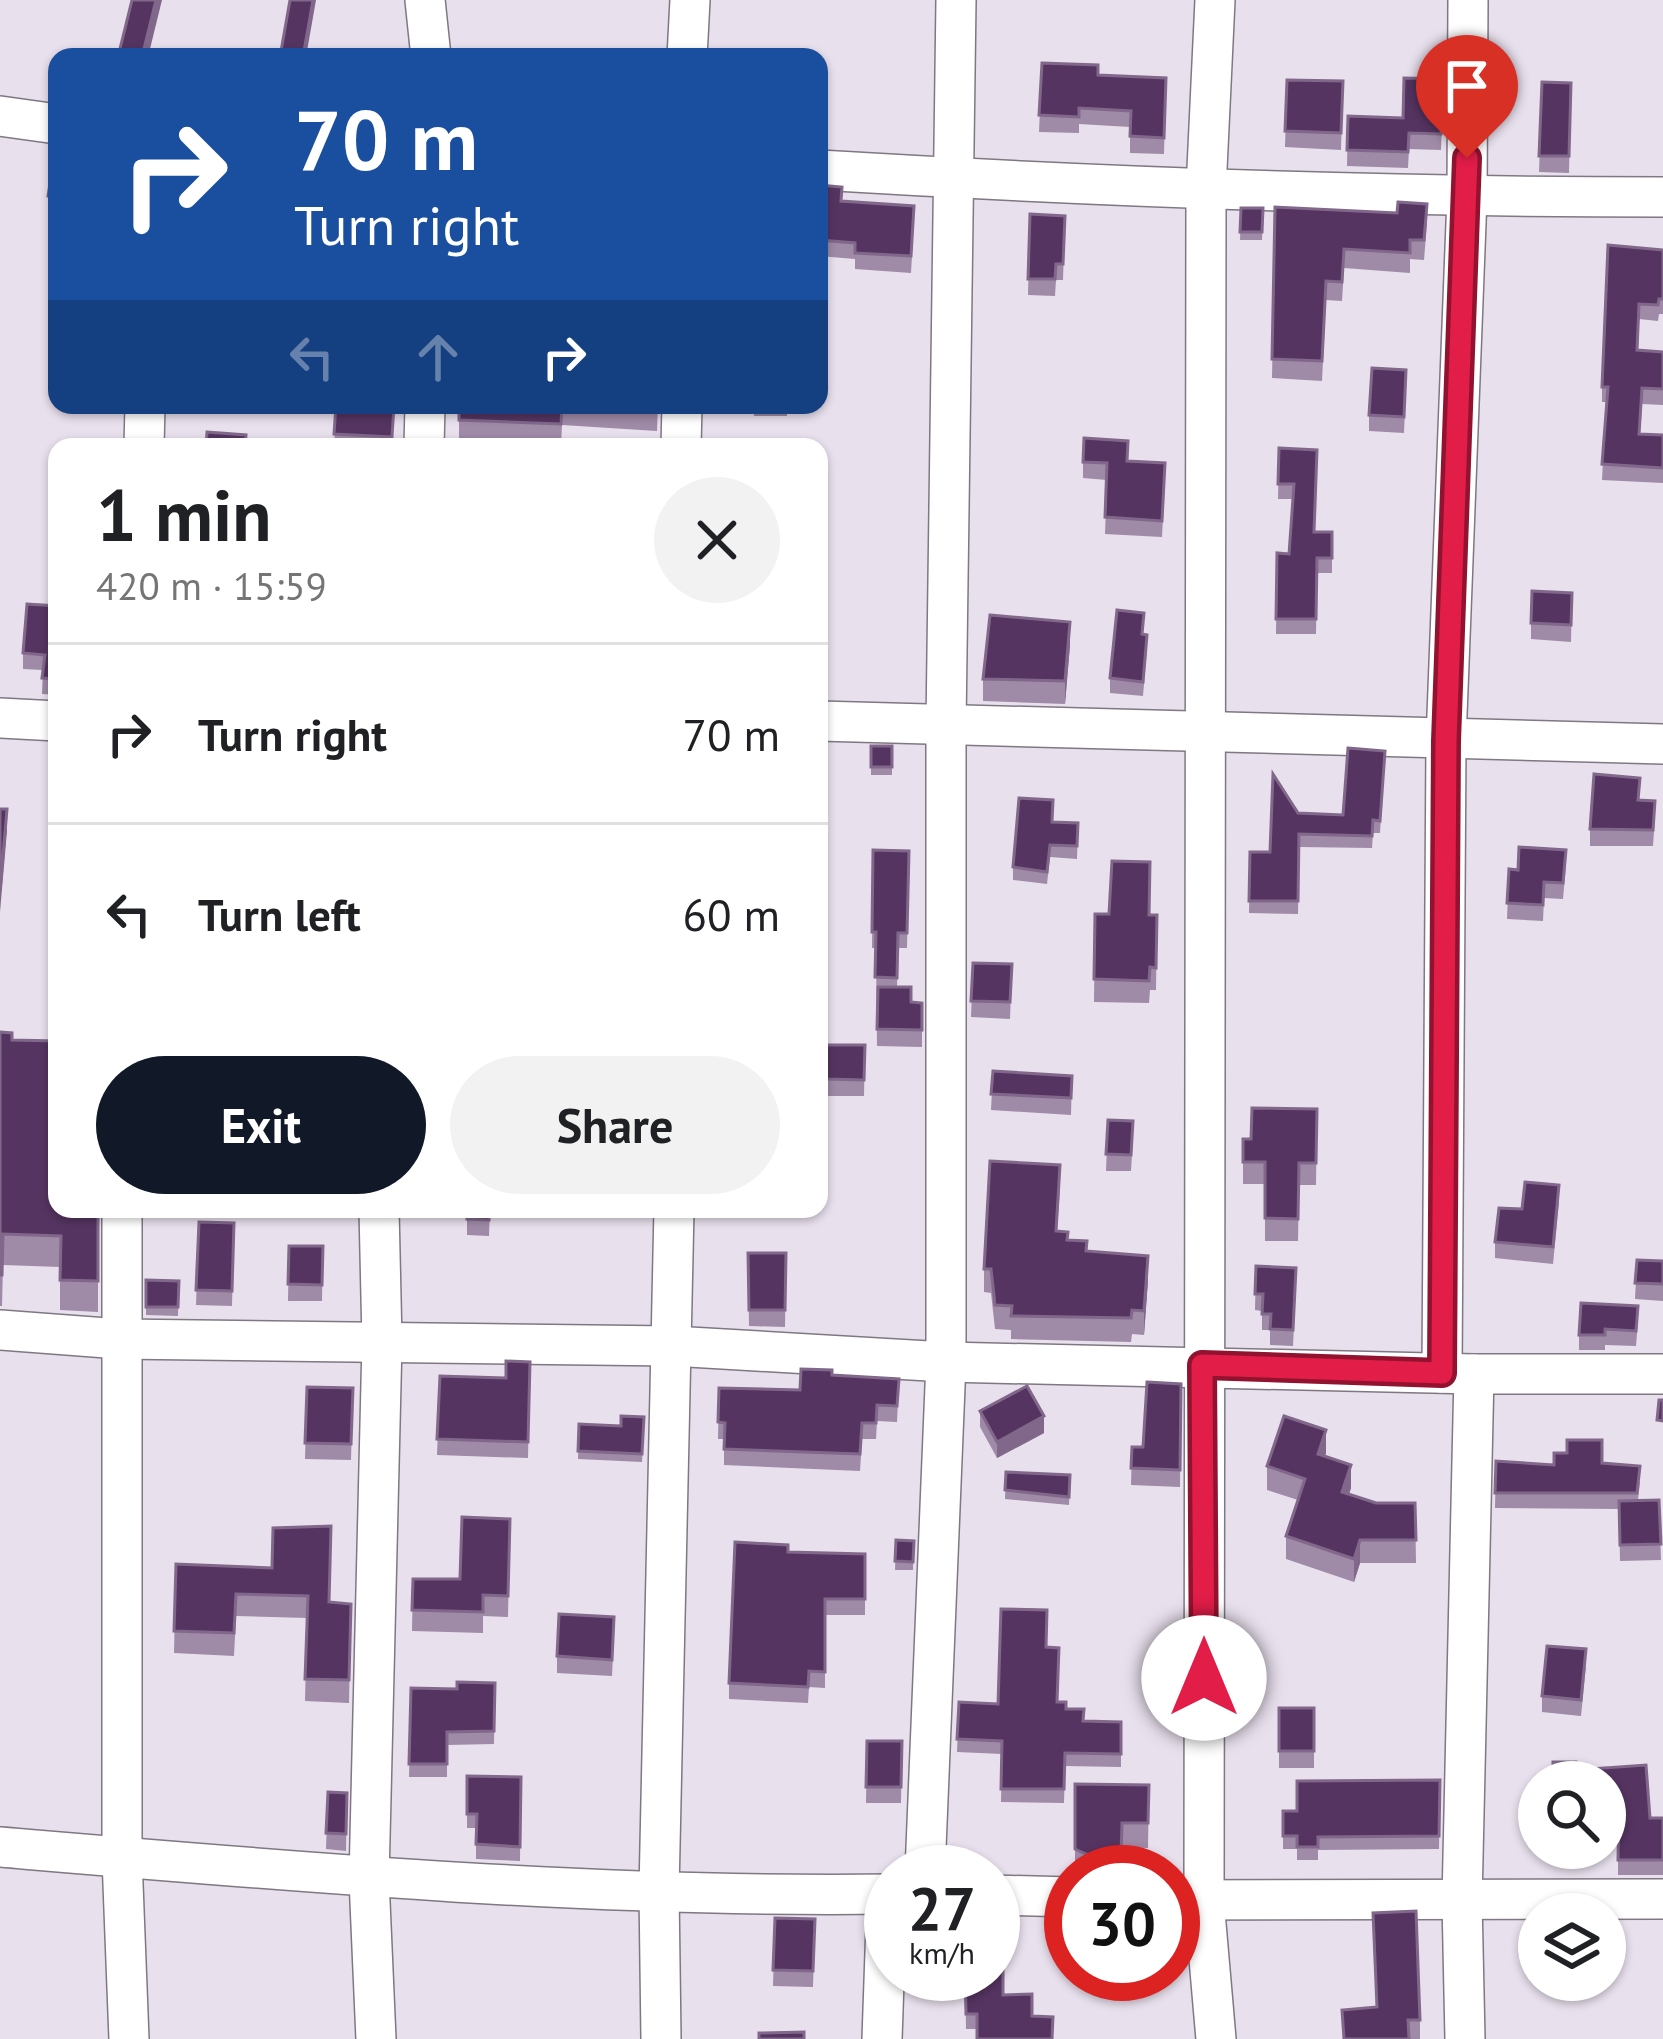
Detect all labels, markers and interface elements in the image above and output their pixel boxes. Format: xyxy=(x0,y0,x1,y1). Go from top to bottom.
pin xyxy=(1416,35,1518,158)
icon: arrive xyxy=(1434,53,1500,119)
text: 70 m xyxy=(294,84,478,193)
icon: right xyxy=(96,96,252,252)
text: Turn right xyxy=(294,190,519,260)
icon: left xyxy=(279,324,345,390)
icon: ahead xyxy=(405,324,471,390)
icon: right xyxy=(531,324,597,390)
text: 1 min xyxy=(96,468,272,561)
button: close xyxy=(654,477,780,603)
text: 420 m · 15:59 xyxy=(96,560,327,611)
icon: right xyxy=(96,701,162,767)
text: Turn right xyxy=(198,705,387,763)
text: 70 m xyxy=(682,705,780,763)
icon: left xyxy=(96,881,162,947)
text: Turn left xyxy=(198,885,361,943)
text: 60 m xyxy=(682,885,780,943)
button: Exit xyxy=(96,1056,426,1194)
button: Share xyxy=(450,1056,780,1194)
position arrow xyxy=(1141,1615,1267,1741)
map controls xyxy=(1518,1761,1626,2001)
button: search xyxy=(1518,1761,1626,1869)
speed limit sign: 30 xyxy=(1044,1845,1200,2001)
text: 27 xyxy=(908,1869,976,1947)
button: layers xyxy=(1518,1893,1626,2001)
text: km/h xyxy=(909,1933,975,1972)

